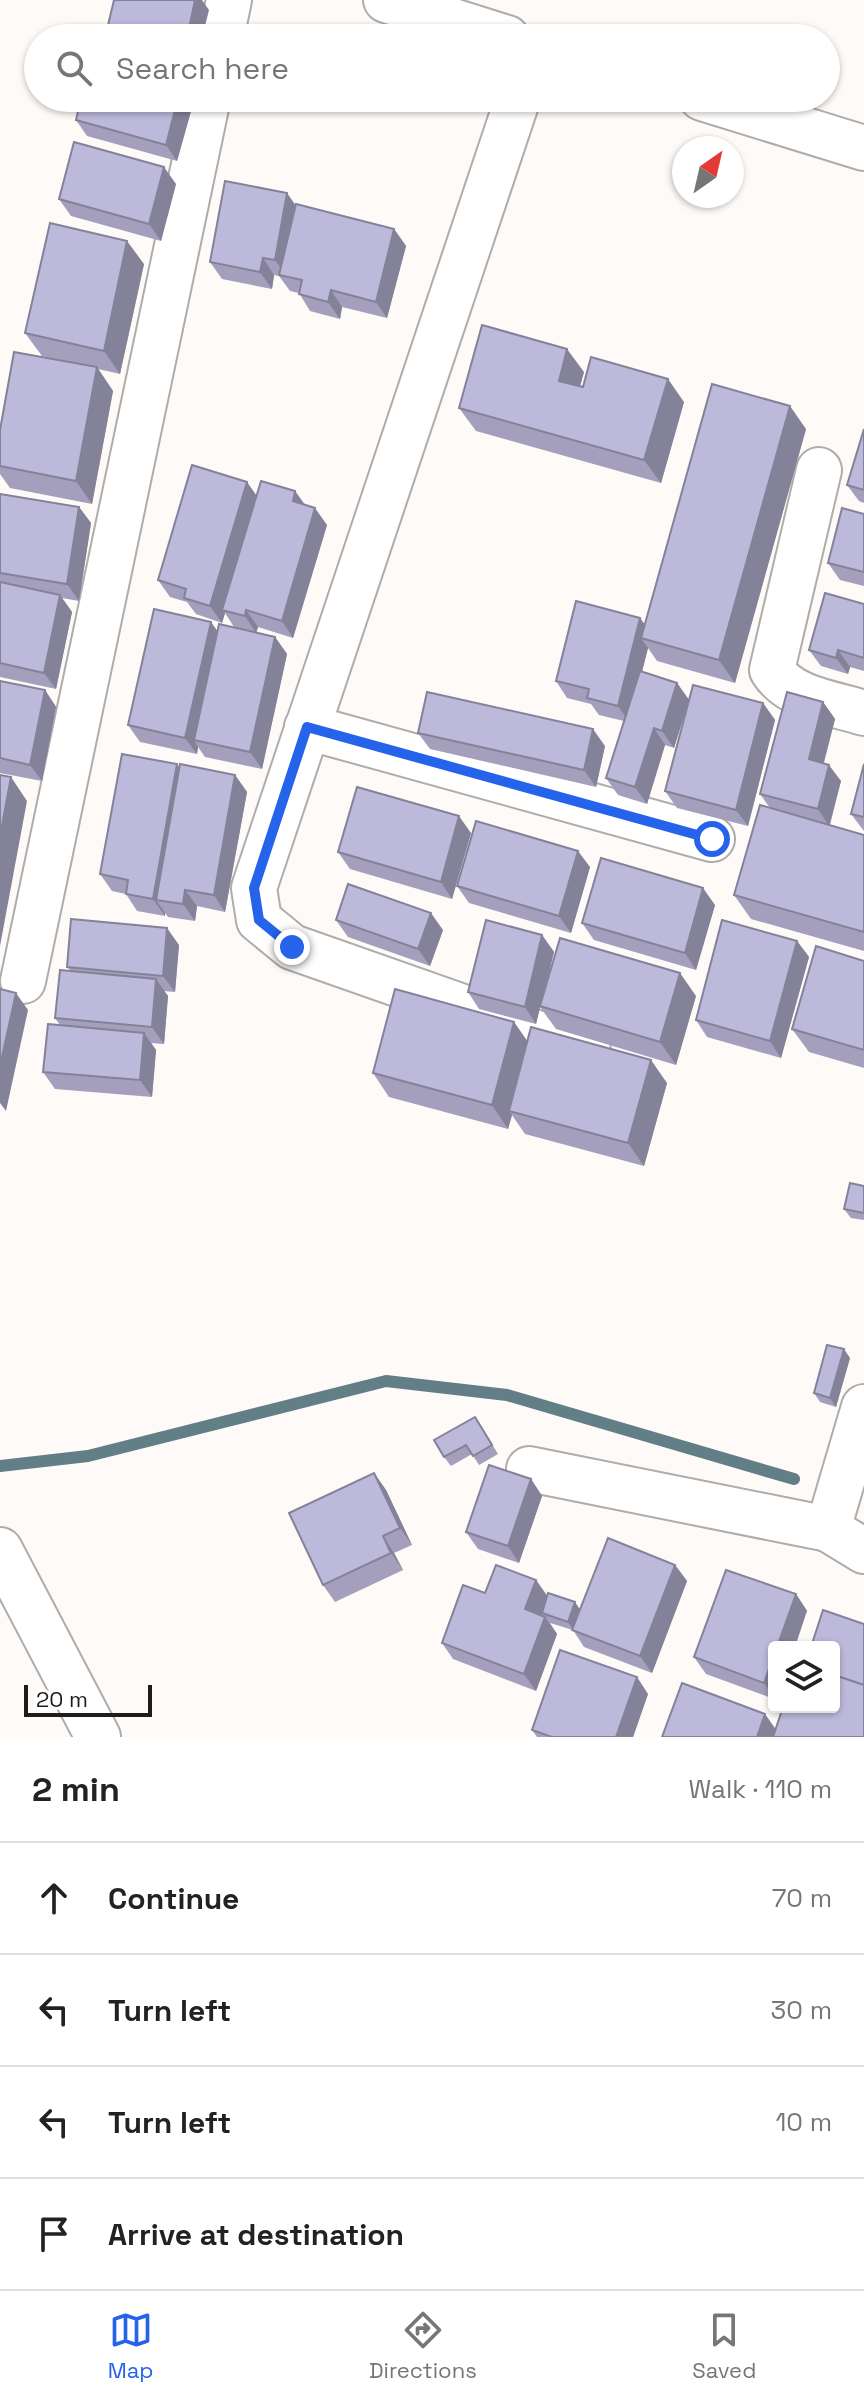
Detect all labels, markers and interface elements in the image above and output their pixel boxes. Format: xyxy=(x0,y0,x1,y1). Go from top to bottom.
search box xyxy=(24,24,840,112)
icon: search xyxy=(52,46,96,90)
text: Search here xyxy=(116,49,289,88)
north arrow xyxy=(672,136,744,208)
route start xyxy=(694,821,730,857)
route end xyxy=(274,929,310,965)
map controls xyxy=(768,1641,840,1713)
button: layers xyxy=(768,1641,840,1713)
scale bar xyxy=(24,1681,152,1717)
text: 20 m xyxy=(36,1685,88,1713)
text: 2 min xyxy=(32,1768,120,1811)
text: Walk · 110 m xyxy=(689,1772,832,1806)
icon: ahead xyxy=(32,1876,76,1920)
text: Continue xyxy=(108,1879,239,1918)
text: 70 m xyxy=(772,1881,832,1915)
icon: left xyxy=(32,1988,76,2032)
text: Turn left xyxy=(108,1991,231,2030)
text: 30 m xyxy=(771,1993,832,2027)
icon: left xyxy=(32,2100,76,2144)
text: Turn left xyxy=(108,2103,231,2142)
text: 10 m xyxy=(775,2105,832,2139)
icon: arrive xyxy=(32,2212,76,2256)
text: Arrive at destination xyxy=(108,2215,404,2254)
tab: Map xyxy=(108,2308,154,2384)
tab: Directions xyxy=(369,2308,477,2384)
tab: Saved xyxy=(692,2308,756,2384)

